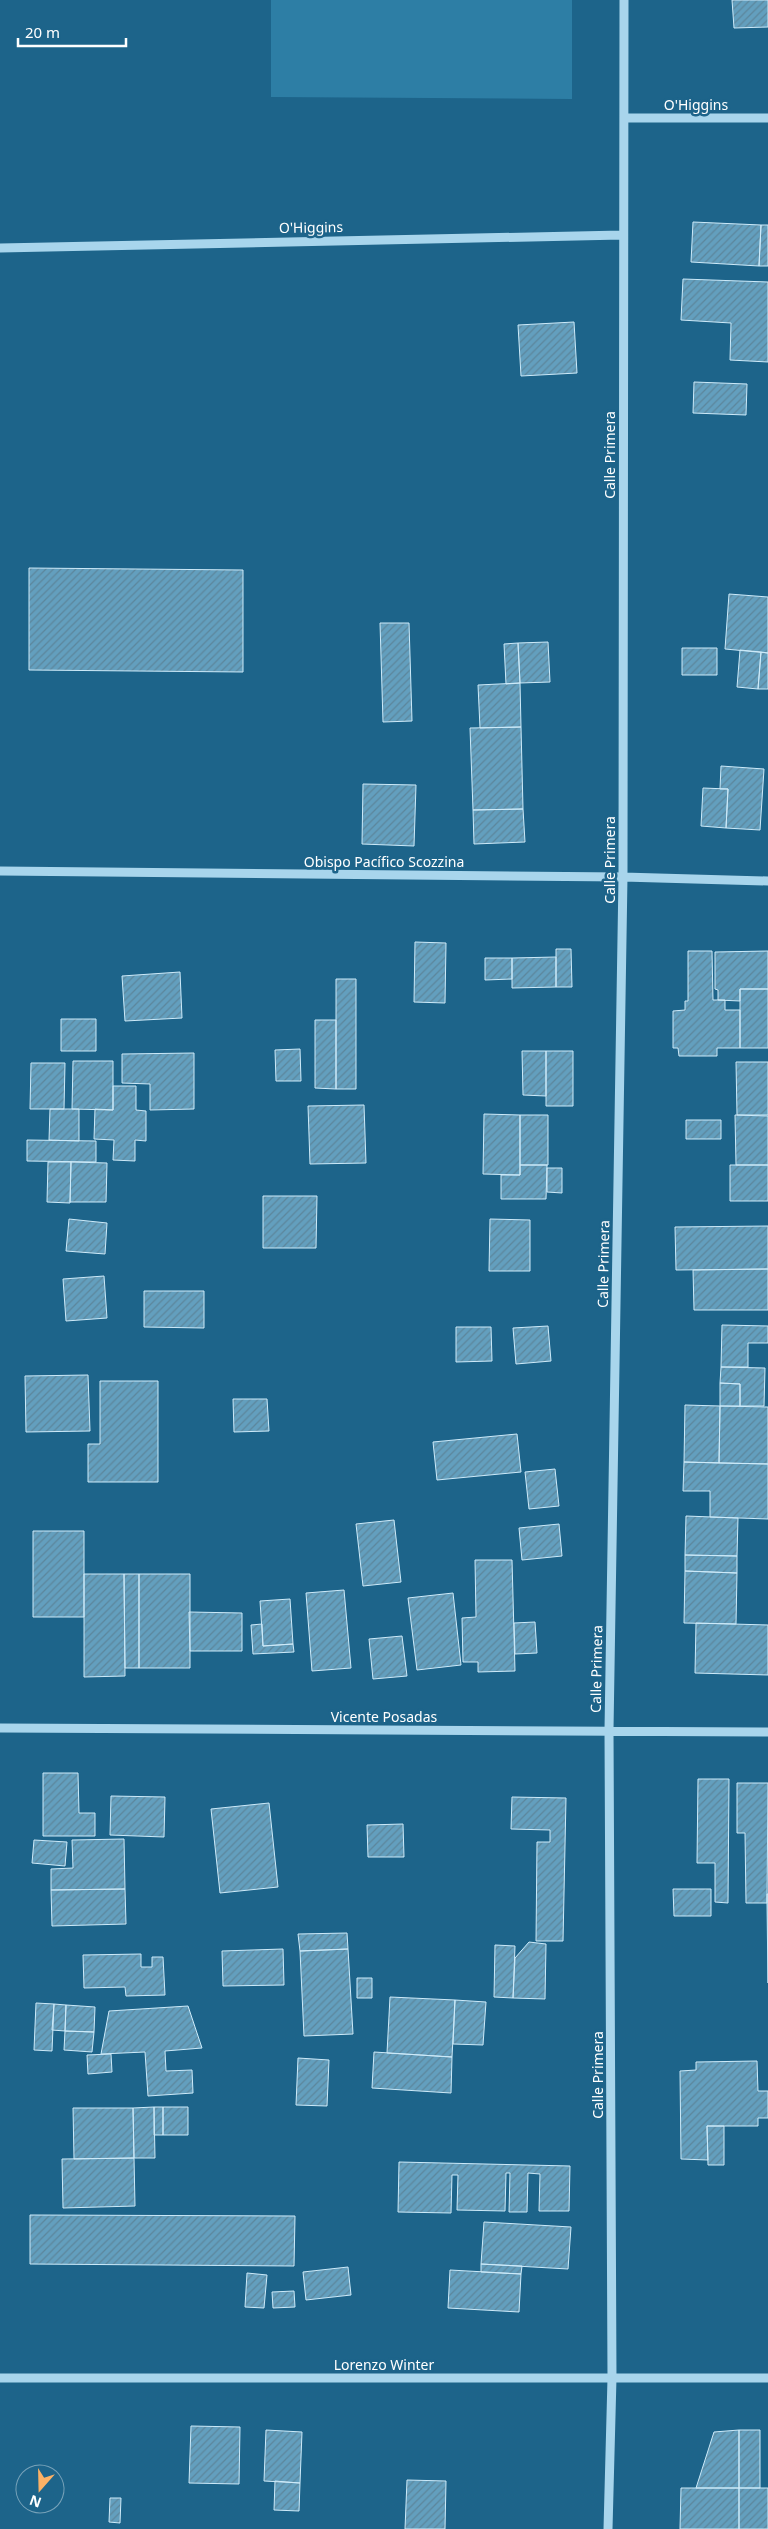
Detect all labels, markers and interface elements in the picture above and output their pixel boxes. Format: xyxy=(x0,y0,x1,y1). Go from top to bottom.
scale bar xyxy=(18,15,125,47)
text: 20 m xyxy=(25,22,60,42)
street label: O'Higgins xyxy=(664,95,728,114)
street label: O'Higgins xyxy=(279,217,344,237)
street label: Calle Primera xyxy=(600,411,619,499)
street label: Calle Primera xyxy=(600,816,619,904)
street label: Obispo Pacífico Scozzina xyxy=(304,852,464,871)
street label: Calle Primera xyxy=(593,1220,613,1308)
street label: Calle Primera xyxy=(586,1625,606,1713)
street label: Vicente Posadas xyxy=(331,1707,438,1726)
street label: Calle Primera xyxy=(588,2031,607,2119)
street label: Lorenzo Winter xyxy=(334,2355,434,2374)
north arrow xyxy=(15,2464,65,2514)
text: N xyxy=(27,2491,44,2513)

